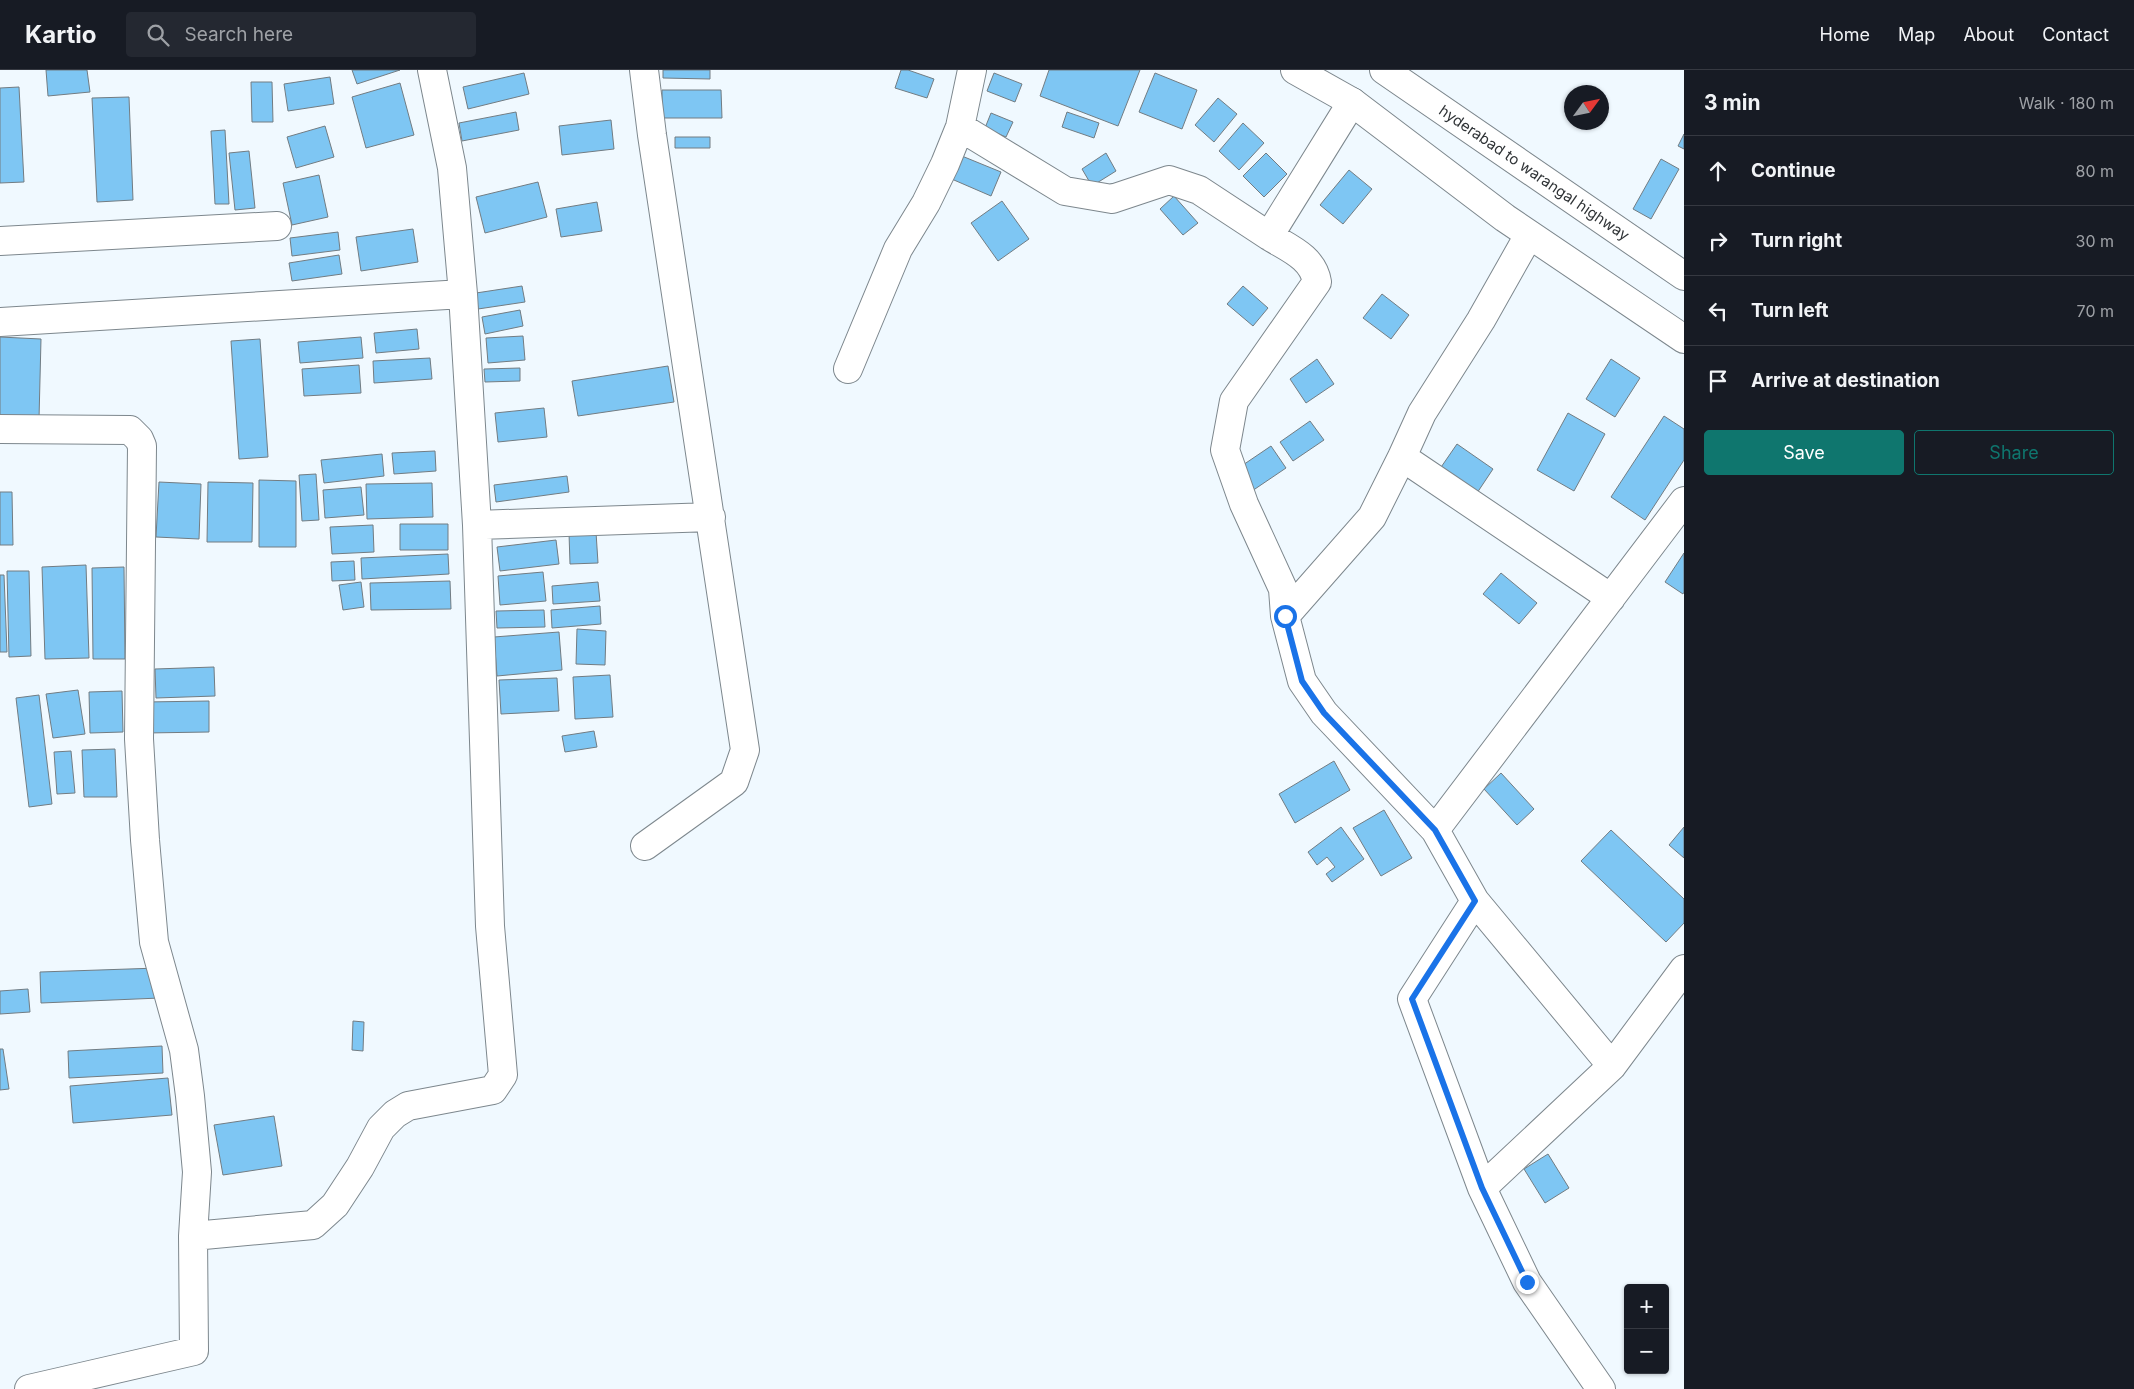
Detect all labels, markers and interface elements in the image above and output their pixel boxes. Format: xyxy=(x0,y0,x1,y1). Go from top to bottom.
search box xyxy=(126,12,476,57)
text: Kartio xyxy=(25,20,96,49)
icon: search xyxy=(144,21,172,49)
text: Search here xyxy=(184,23,293,46)
text: Home xyxy=(1820,24,1870,45)
text: Map xyxy=(1898,24,1935,45)
text: About xyxy=(1963,24,2014,45)
text: Contact xyxy=(2042,24,2109,45)
north arrow xyxy=(1564,85,1609,130)
text: 3 min xyxy=(1704,90,1760,115)
text: Walk · 180 m xyxy=(2019,93,2114,113)
street label: hyderabad to warangal highway xyxy=(1435,101,1634,245)
icon: ahead xyxy=(1704,157,1732,185)
text: Continue xyxy=(1751,159,1836,182)
text: 80 m xyxy=(2075,161,2114,181)
icon: right xyxy=(1704,227,1732,255)
text: Turn right xyxy=(1751,229,1842,252)
text: 30 m xyxy=(2076,231,2114,251)
icon: left xyxy=(1704,297,1732,325)
text: Turn left xyxy=(1751,299,1829,322)
text: 70 m xyxy=(2077,301,2114,321)
icon: arrive xyxy=(1704,367,1732,395)
text: Arrive at destination xyxy=(1751,369,1940,392)
button: Save xyxy=(1704,430,1904,475)
button: Share xyxy=(1914,430,2114,475)
route start xyxy=(1274,605,1297,628)
route end xyxy=(1516,1271,1539,1294)
map controls xyxy=(1624,1284,1669,1374)
button: + xyxy=(1624,1284,1669,1329)
button: − xyxy=(1624,1329,1669,1374)

